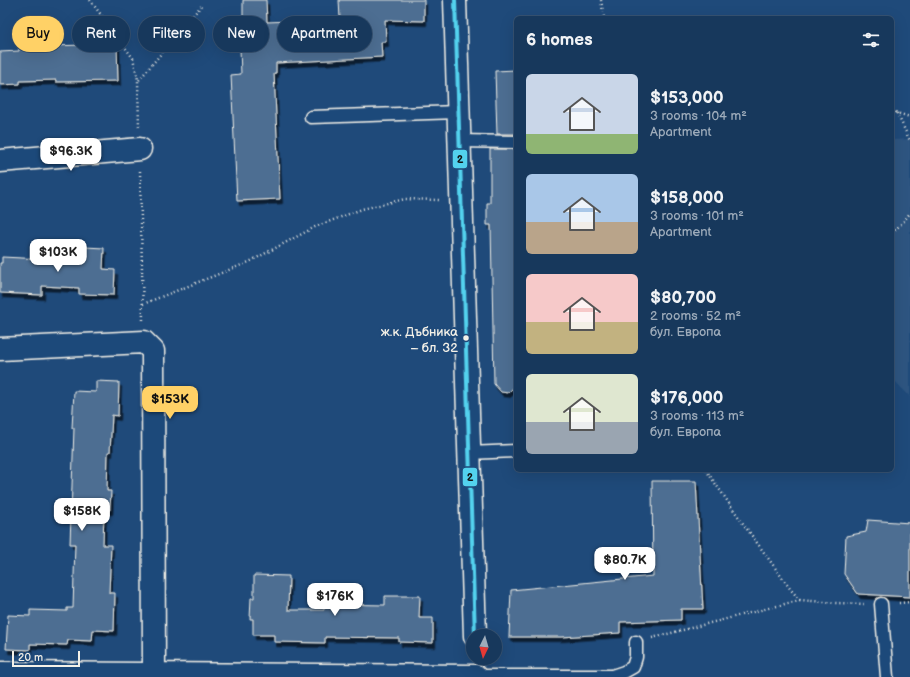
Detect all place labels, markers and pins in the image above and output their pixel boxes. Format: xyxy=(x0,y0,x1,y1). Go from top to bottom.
pin: $96.3K xyxy=(38,138,104,172)
pin: $103K xyxy=(30,239,86,273)
place label: ж.к. Дъбника – бл. 32 xyxy=(381,324,458,356)
marker: ж.к. Дъбника – бл. 32 xyxy=(461,333,471,343)
pin: $153K xyxy=(142,386,198,420)
pin: $158K xyxy=(54,498,110,532)
pin: $80.7K xyxy=(592,547,658,581)
pin: $176K xyxy=(307,583,363,617)

